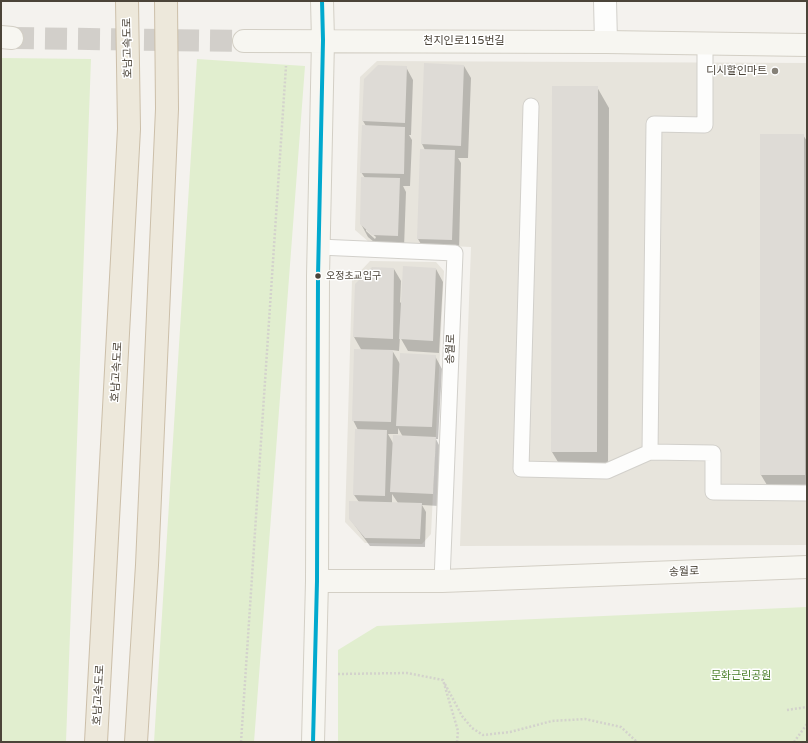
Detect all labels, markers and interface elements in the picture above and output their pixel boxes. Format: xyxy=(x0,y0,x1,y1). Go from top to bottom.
street label: 호남고속도로 xyxy=(121,18,135,78)
street label: 천지인로115번길 xyxy=(423,34,505,48)
place label: 디시할인마트 xyxy=(706,64,767,78)
marker: 디시할인마트 xyxy=(770,66,780,76)
place label: 오정초교입구 xyxy=(326,270,381,282)
marker: 오정초교입구 xyxy=(313,271,323,281)
street label: 송월로 xyxy=(444,334,458,364)
street label: 호남고속도로 xyxy=(109,341,125,403)
street label: 송월로 xyxy=(669,565,699,579)
street label: 호남고속도로 xyxy=(91,664,107,726)
park label: 문화근린공원 xyxy=(711,669,771,683)

